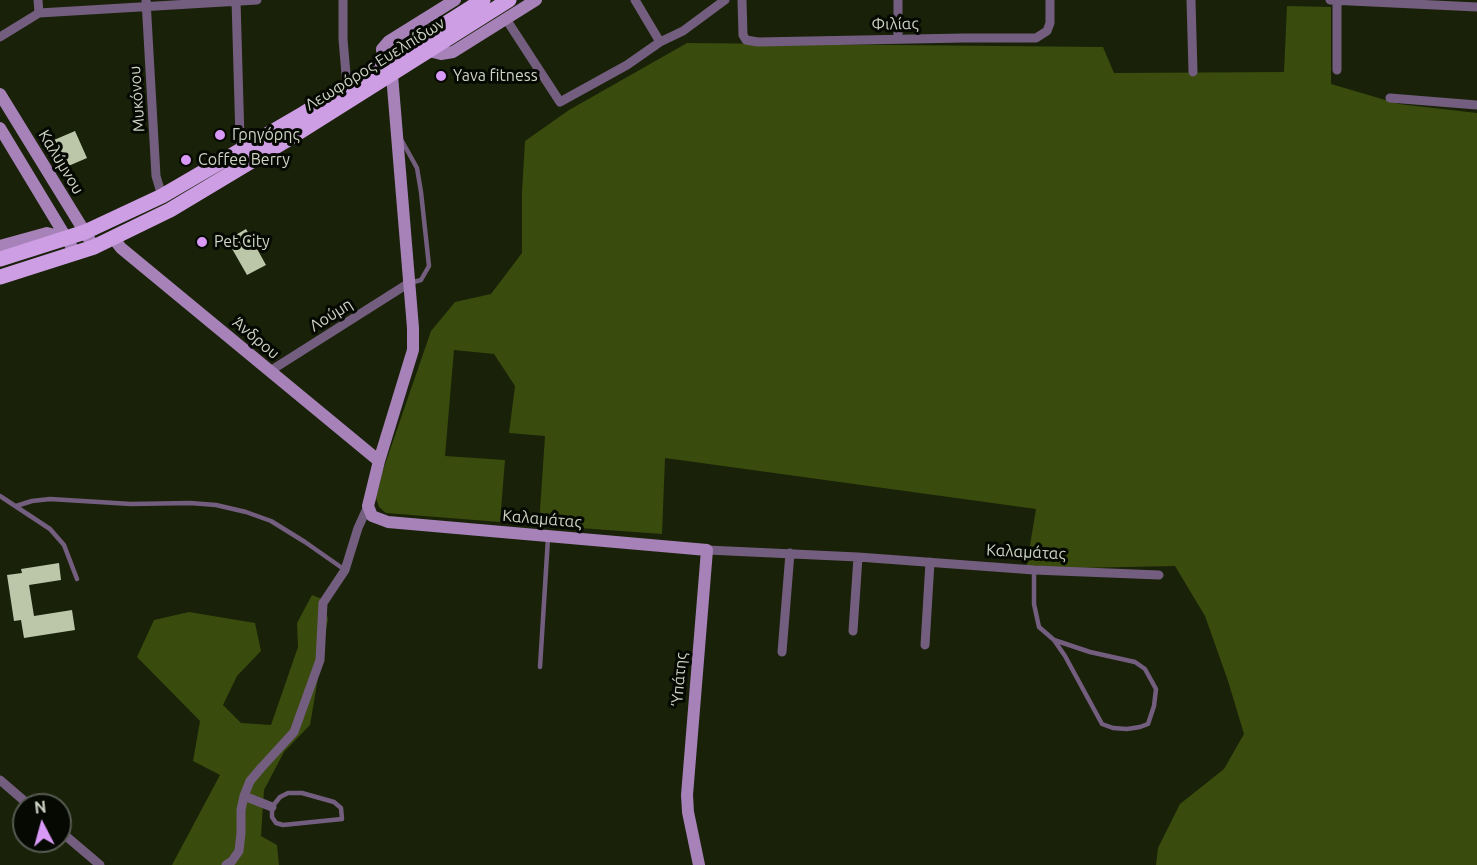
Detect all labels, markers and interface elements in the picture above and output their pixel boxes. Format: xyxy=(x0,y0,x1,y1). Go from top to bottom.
street label: Λεωφόρος Ευελπίδων xyxy=(302,13,448,115)
street label: Φιλίας xyxy=(871,14,919,34)
street label: Μυκόνου xyxy=(125,65,149,133)
place label: Yava fitness xyxy=(453,66,538,86)
marker: Yava fitness xyxy=(434,69,448,83)
place label: Γρηγόρης xyxy=(232,125,300,145)
street label: Καλύμνου xyxy=(34,126,88,198)
marker: Γρηγόρης xyxy=(213,128,227,142)
place label: Coffee Berry xyxy=(198,150,290,170)
marker: Coffee Berry xyxy=(179,153,193,167)
place label: Pet City xyxy=(214,232,270,252)
marker: Pet City xyxy=(195,235,209,249)
street label: Λούμη xyxy=(306,294,356,336)
street label: Άνδρου xyxy=(229,313,283,363)
street label: Καλαμάτας xyxy=(502,506,582,532)
street label: Καλαμάτας xyxy=(986,540,1066,564)
street label: Ύπάτης xyxy=(667,652,691,706)
north arrow xyxy=(12,793,72,853)
text: N xyxy=(33,798,47,817)

